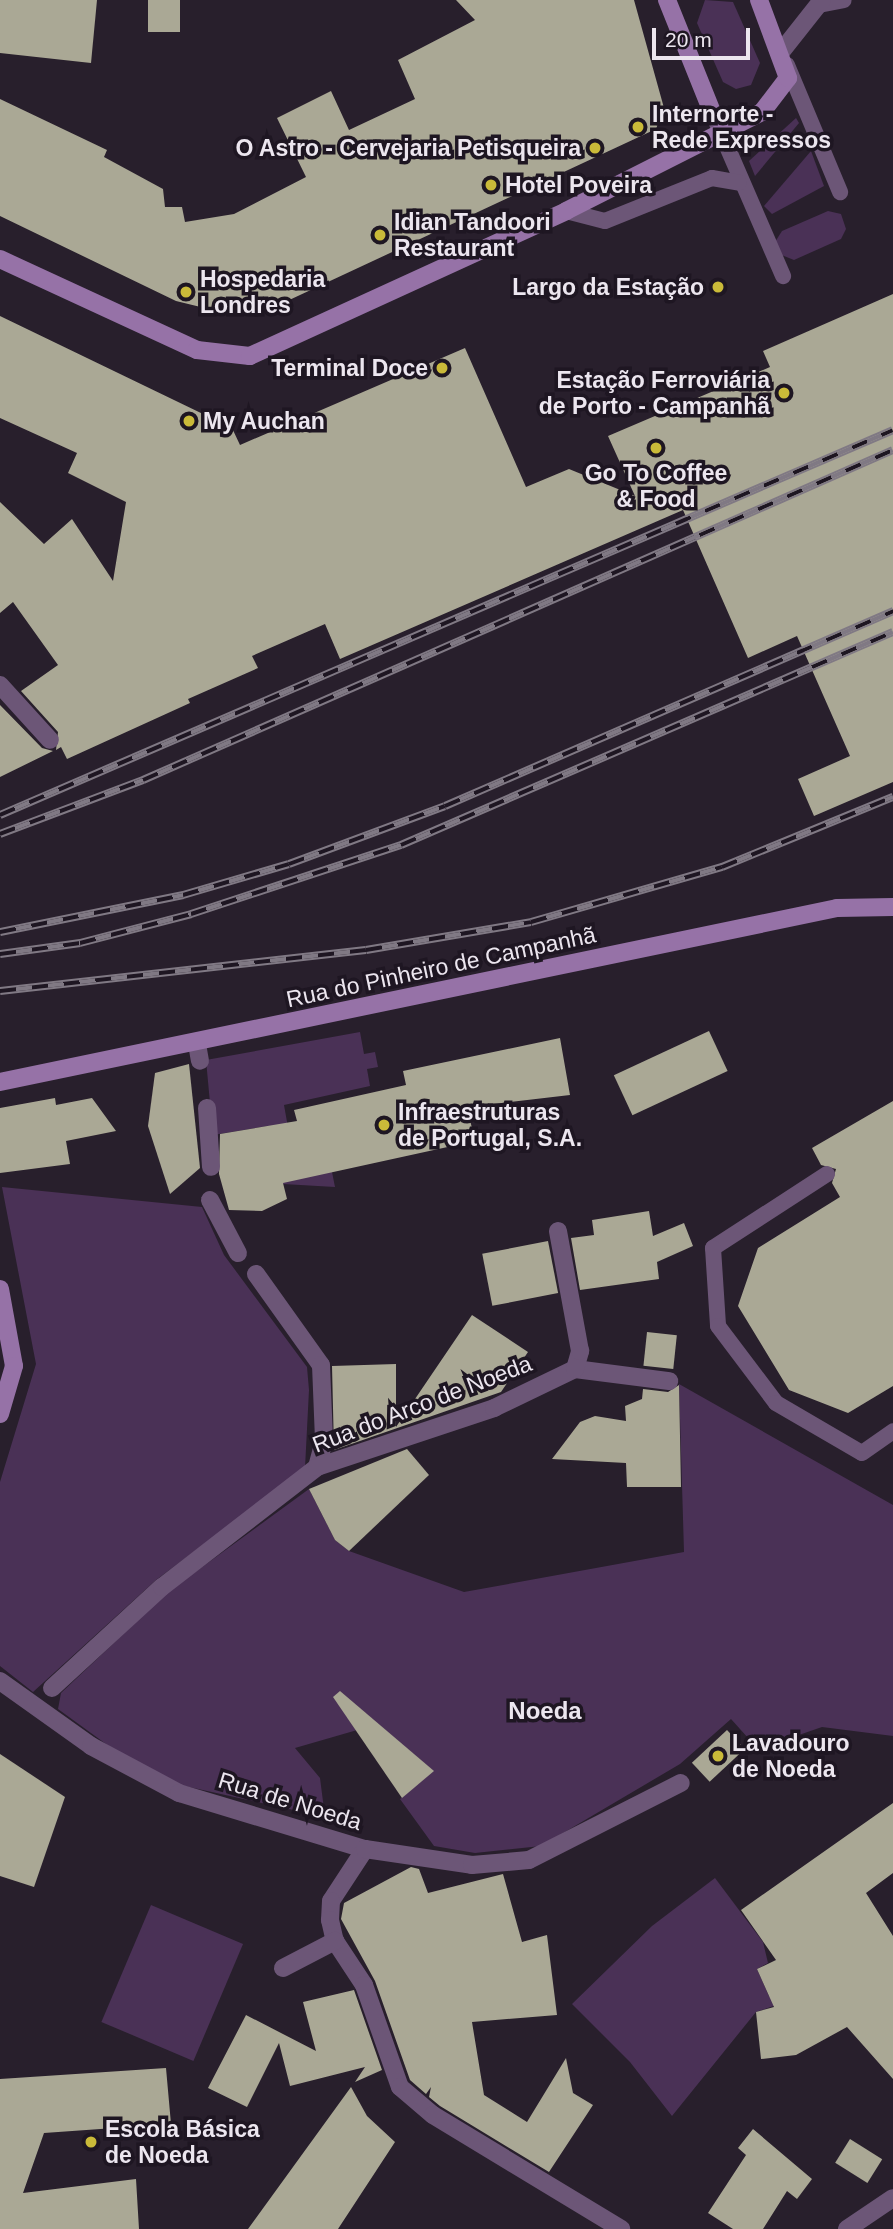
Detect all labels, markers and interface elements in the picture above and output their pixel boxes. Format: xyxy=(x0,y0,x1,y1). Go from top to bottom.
scale bar xyxy=(655,14,753,58)
text: 20 m xyxy=(665,28,712,51)
place label: Internorte - Rede Expressos xyxy=(652,100,831,154)
marker: Internorte - Rede Expressos xyxy=(630,119,646,135)
place label: O Astro - Cervejaria Petisqueira xyxy=(235,134,581,162)
marker: O Astro - Cervejaria Petisqueira xyxy=(587,140,603,156)
place label: Hotel Poveira xyxy=(505,171,652,199)
marker: Hotel Poveira xyxy=(483,177,499,193)
place label: Idian Tandoori Restaurant xyxy=(394,208,551,262)
marker: Idian Tandoori Restaurant xyxy=(372,227,388,243)
place label: Hospedaria Londres xyxy=(200,265,325,319)
place label: Largo da Estação xyxy=(512,273,704,301)
marker: Largo da Estação xyxy=(710,279,726,295)
marker: Hospedaria Londres xyxy=(178,284,194,300)
place label: Terminal Doce xyxy=(271,354,428,382)
marker: Terminal Doce xyxy=(434,360,450,376)
place label: Estação Ferroviária de Porto - Campanhã xyxy=(539,366,770,420)
marker: Estação Ferroviária de Porto - Campanhã xyxy=(776,385,792,401)
place label: My Auchan xyxy=(203,407,326,435)
marker: My Auchan xyxy=(181,413,197,429)
marker: Go To Coffee & Food xyxy=(648,440,664,456)
place label: Go To Coffee & Food xyxy=(585,459,727,513)
street label: Rua do Pinheiro de Campanhã xyxy=(284,921,598,1013)
place label: Infraestruturas de Portugal, S.A. xyxy=(398,1098,582,1152)
marker: Infraestruturas de Portugal, S.A. xyxy=(376,1117,392,1133)
street label: Rua do Arco de Noeda xyxy=(308,1349,536,1459)
district label: Noeda xyxy=(508,1697,582,1725)
place label: Lavadouro de Noeda xyxy=(732,1729,850,1783)
marker: Lavadouro de Noeda xyxy=(710,1748,726,1764)
street label: Rua de Noeda xyxy=(215,1766,365,1836)
place label: Escola Básica de Noeda xyxy=(105,2115,260,2169)
marker: Escola Básica de Noeda xyxy=(83,2134,99,2150)

